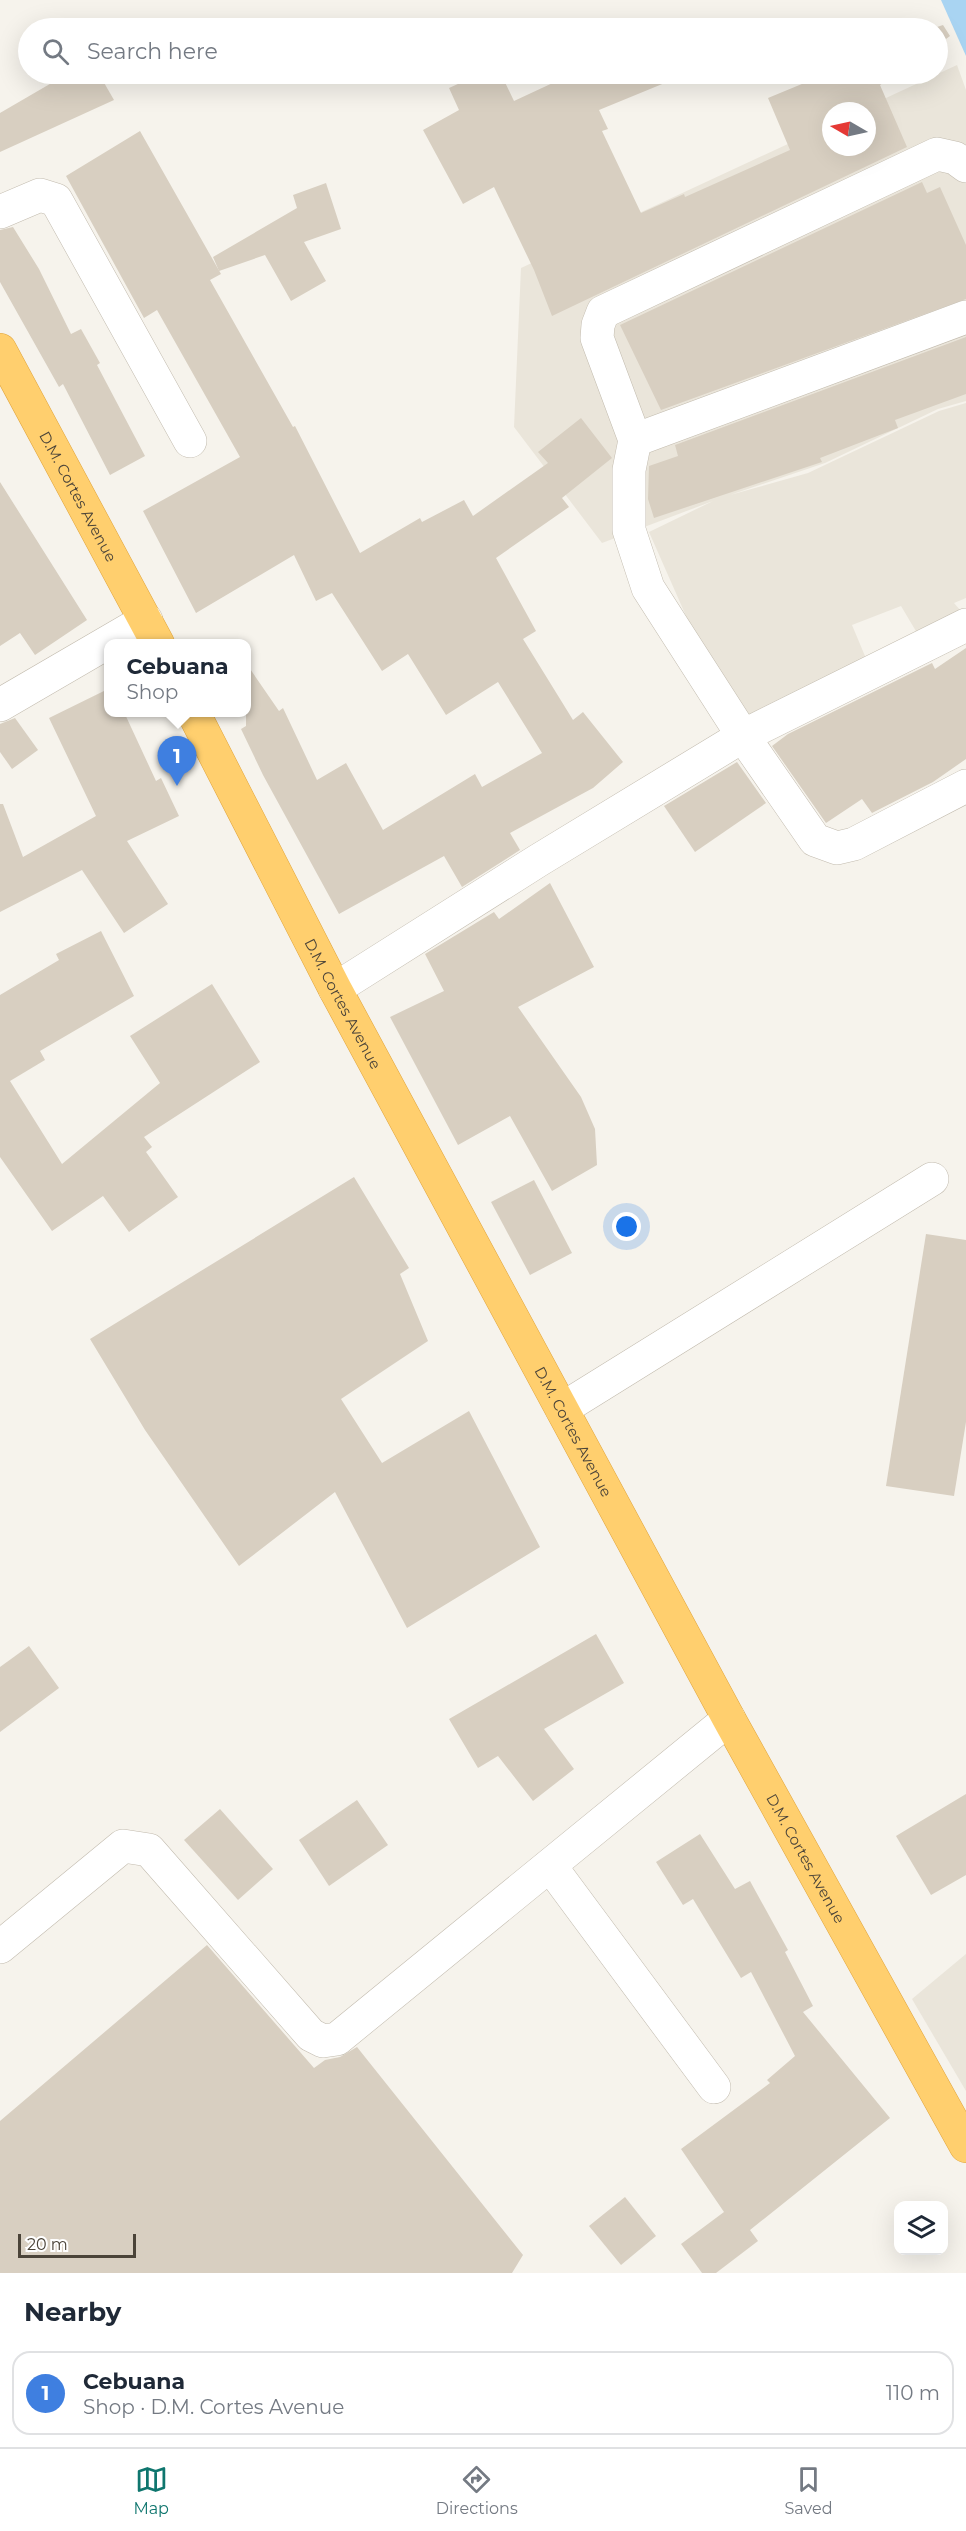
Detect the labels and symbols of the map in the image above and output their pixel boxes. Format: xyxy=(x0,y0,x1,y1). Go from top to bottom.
north arrow xyxy=(822,102,876,156)
street label: D.M. Cortes Avenue xyxy=(36,428,121,565)
pin: 1 xyxy=(158,736,196,786)
street label: D.M. Cortes Avenue xyxy=(301,935,386,1072)
your location xyxy=(612,1212,641,1241)
street label: D.M. Cortes Avenue xyxy=(531,1363,617,1500)
street label: D.M. Cortes Avenue xyxy=(763,1790,850,1926)
scale bar xyxy=(18,2231,136,2258)

